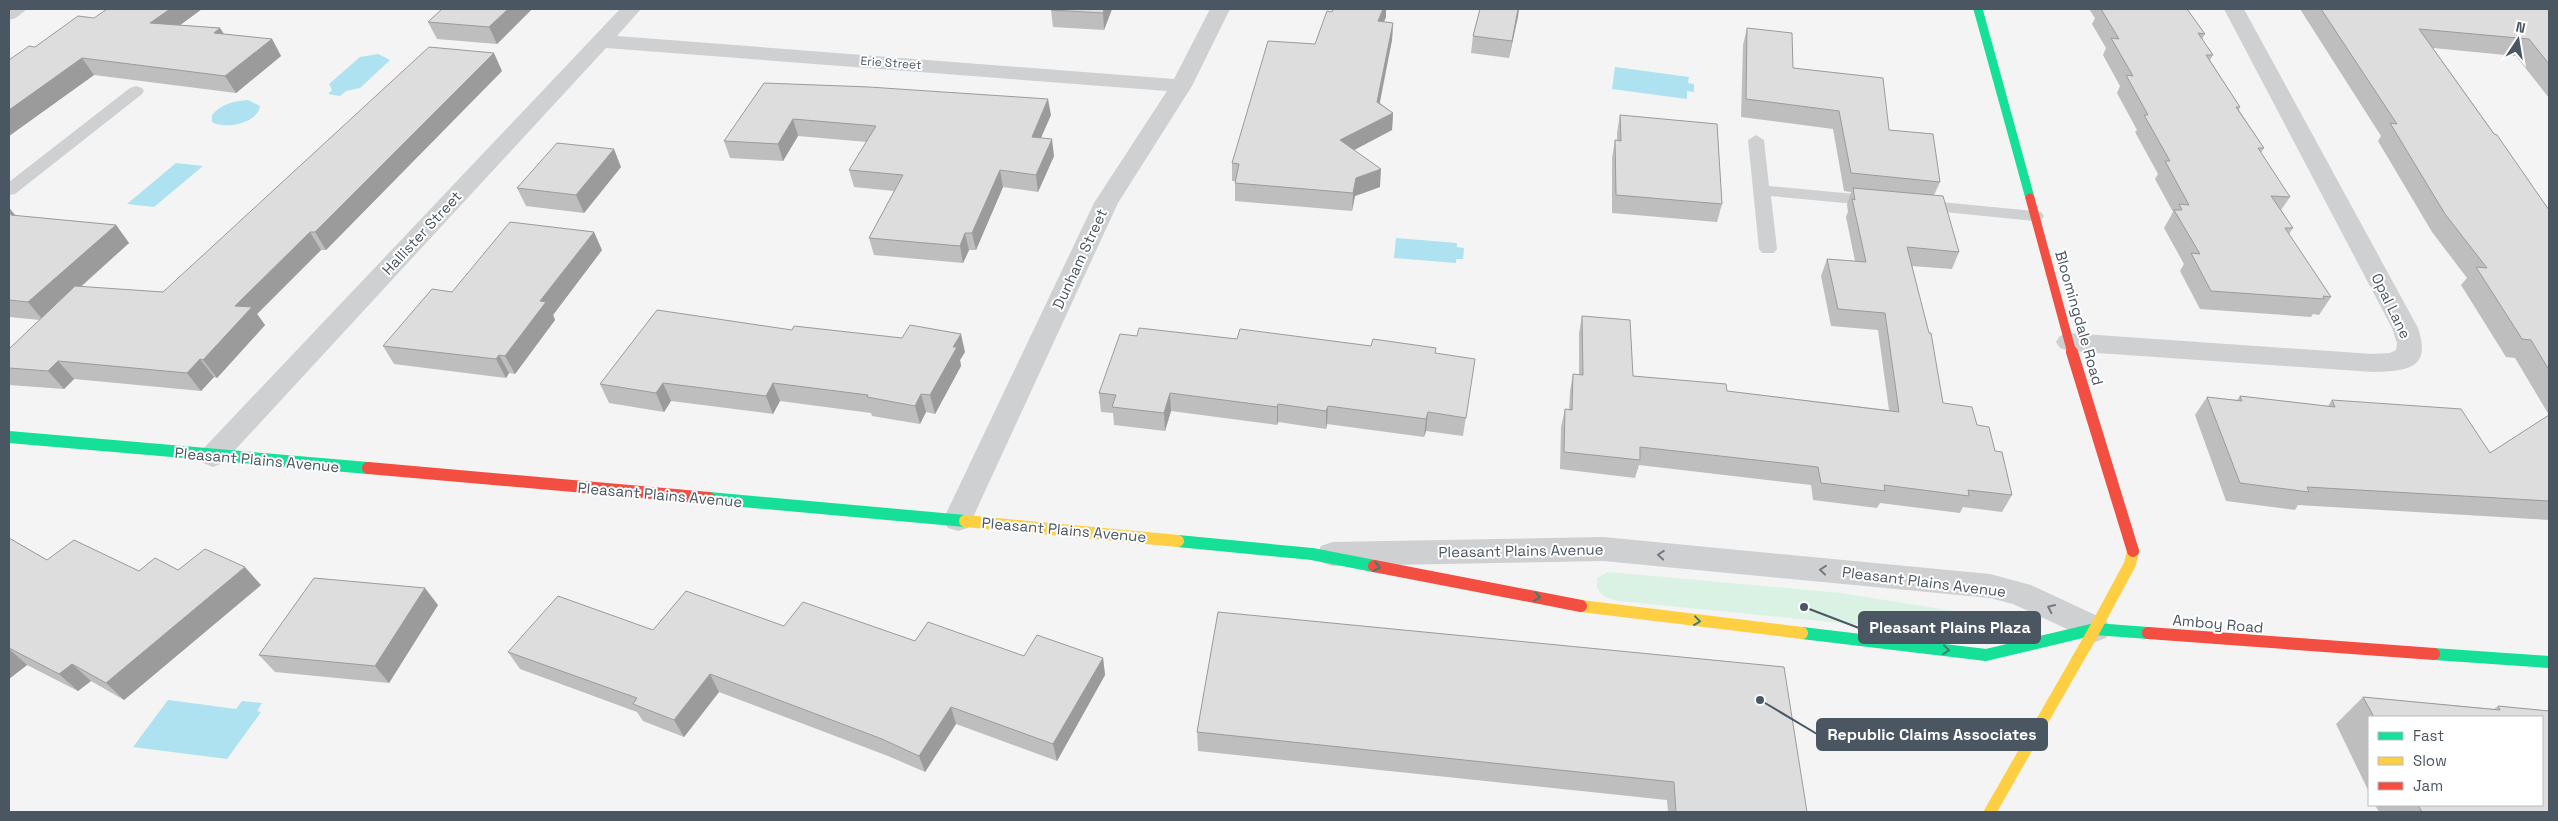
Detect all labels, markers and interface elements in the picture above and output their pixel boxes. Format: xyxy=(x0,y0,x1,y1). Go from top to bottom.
north arrow xyxy=(2493,15,2543,65)
text: N xyxy=(2514,18,2527,37)
street label: Erie Street xyxy=(860,53,922,73)
street label: Hallister Street xyxy=(378,187,466,279)
street label: Dunham Street xyxy=(1048,205,1111,312)
street label: Bloomingdale Road xyxy=(2051,248,2108,387)
street label: Opal Lane xyxy=(2367,270,2416,342)
street label: Pleasant Plains Avenue xyxy=(174,443,340,476)
street label: Pleasant Plains Avenue xyxy=(577,478,743,511)
street label: Pleasant Plains Avenue xyxy=(981,513,1147,546)
street label: Pleasant Plains Avenue xyxy=(1438,540,1604,561)
one-way arrow xyxy=(1657,549,1665,560)
one-way arrow xyxy=(1373,561,1381,571)
street label: Pleasant Plains Avenue xyxy=(1841,562,2007,601)
one-way arrow xyxy=(1819,565,1827,576)
one-way arrow xyxy=(1532,592,1541,602)
one-way arrow xyxy=(2047,604,2056,614)
street label: Amboy Road xyxy=(2172,610,2264,637)
callout: Pleasant Plains Plaza xyxy=(1859,612,2040,643)
one-way arrow xyxy=(1694,615,1702,626)
text: Pleasant Plains Plaza xyxy=(1869,617,2031,638)
one-way arrow xyxy=(1942,644,1950,655)
legend xyxy=(2368,716,2543,806)
callout: Republic Claims Associates xyxy=(1817,719,2047,750)
text: Republic Claims Associates xyxy=(1827,724,2037,745)
text: Fast xyxy=(2413,726,2444,745)
text: Slow xyxy=(2413,751,2447,770)
text: Jam xyxy=(2413,776,2443,795)

